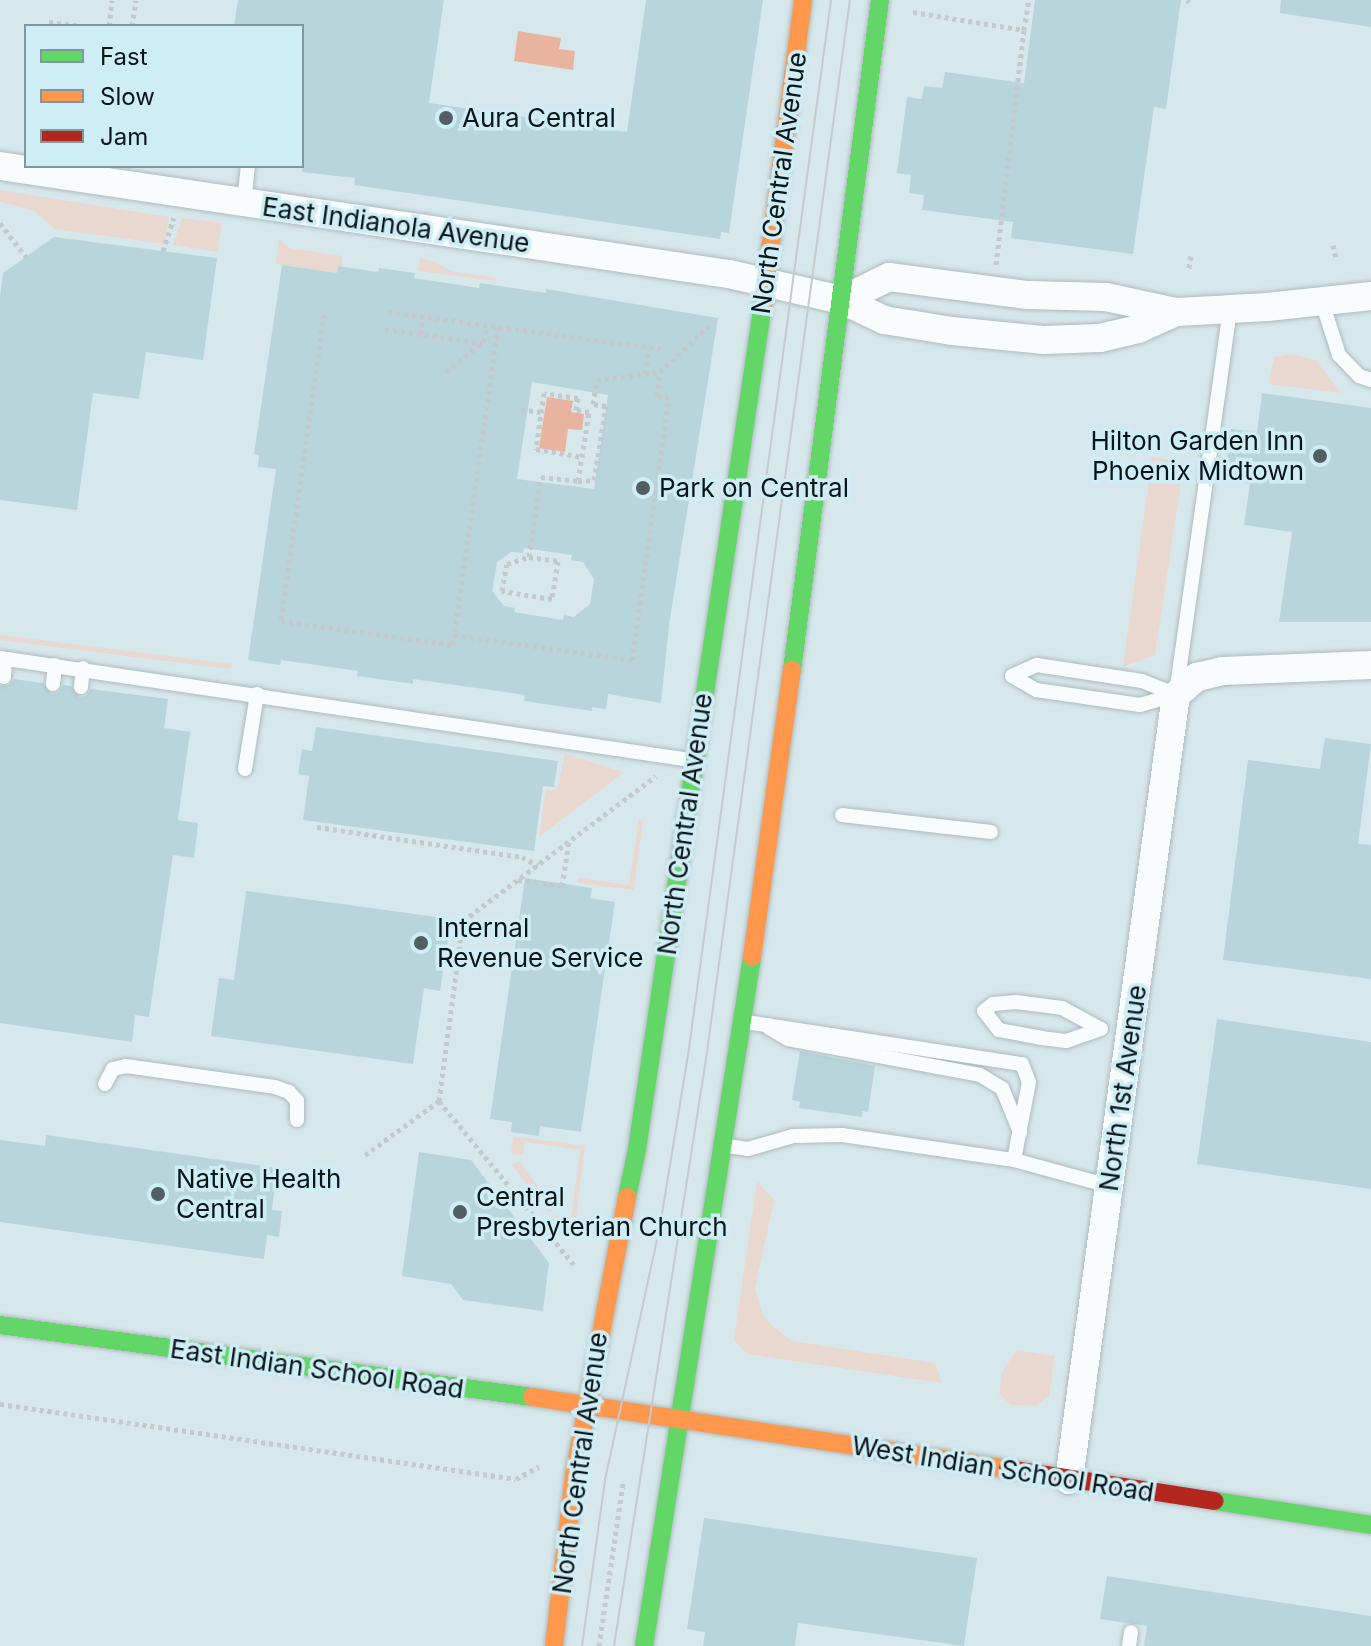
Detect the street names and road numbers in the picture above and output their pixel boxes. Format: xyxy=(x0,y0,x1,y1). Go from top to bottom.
street label: North Central Avenue xyxy=(745,50,813,316)
street label: East Indianola Avenue xyxy=(260,191,532,259)
street label: North Central Avenue xyxy=(651,691,719,957)
street label: North 1st Avenue xyxy=(1093,983,1153,1193)
street label: North Central Avenue xyxy=(546,1330,614,1596)
street label: East Indian School Road xyxy=(168,1333,466,1405)
street label: West Indian School Road xyxy=(850,1430,1156,1508)

